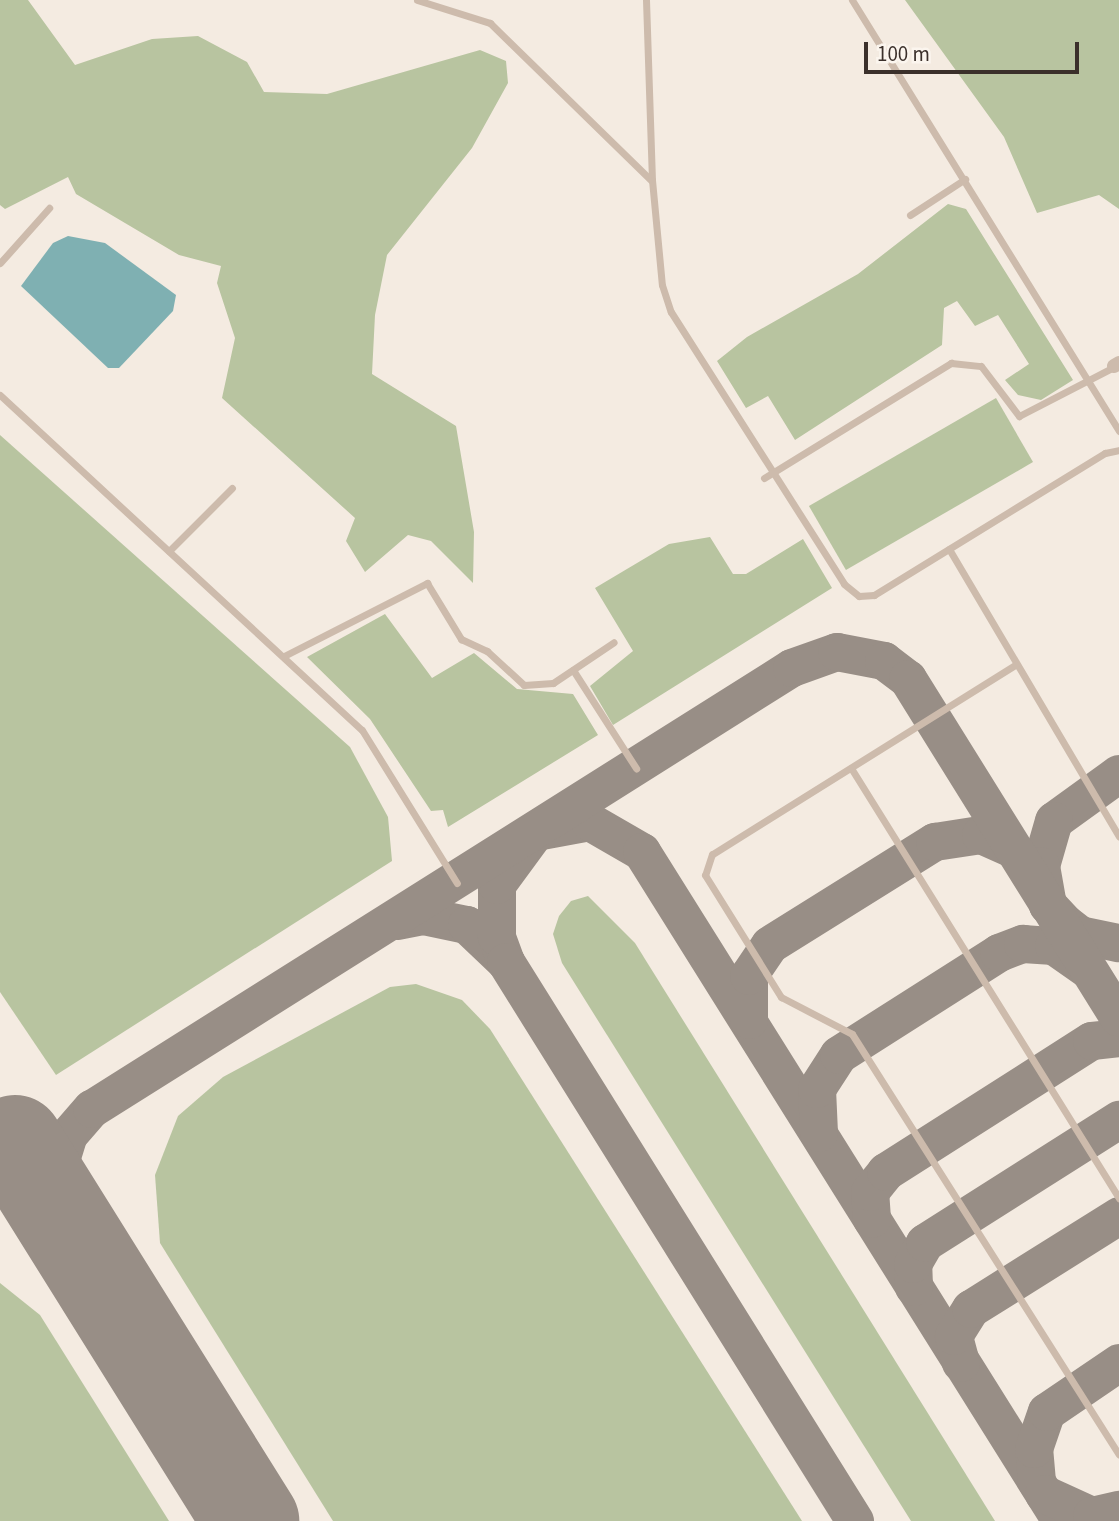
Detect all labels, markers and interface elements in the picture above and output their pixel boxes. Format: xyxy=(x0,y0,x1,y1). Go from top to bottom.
scale bar xyxy=(867,28,1082,72)
text: 100 m xyxy=(877,39,930,69)

